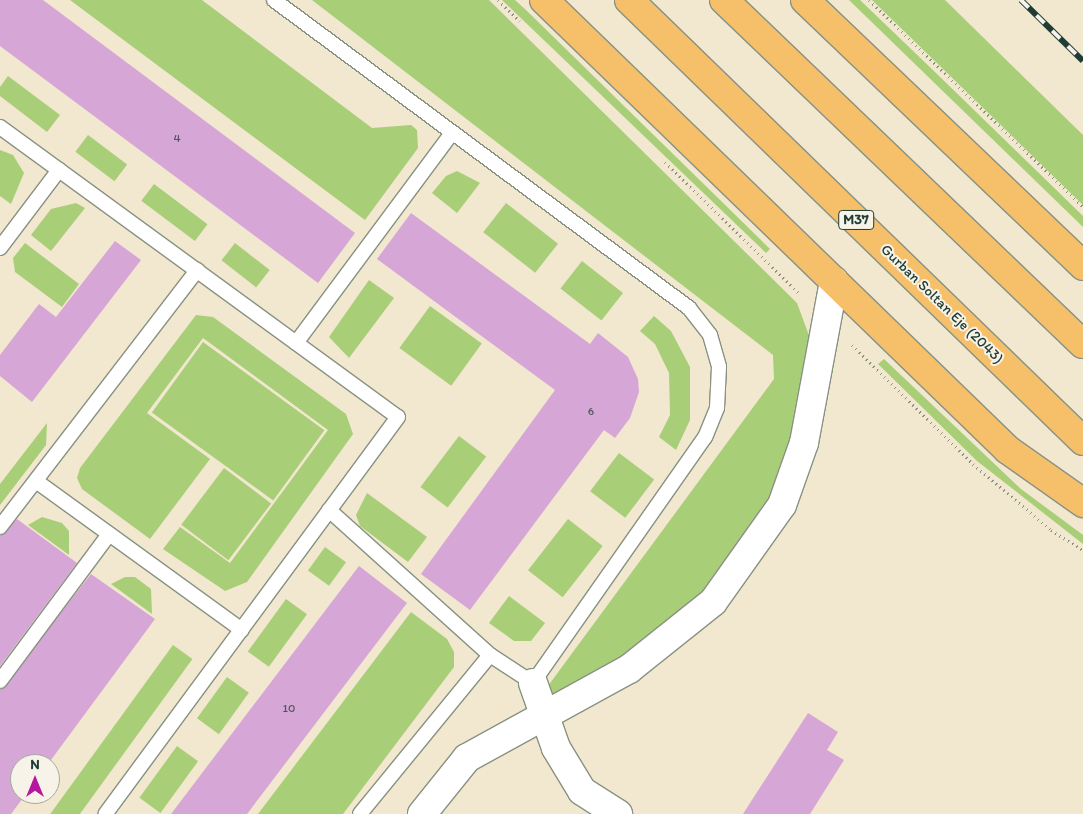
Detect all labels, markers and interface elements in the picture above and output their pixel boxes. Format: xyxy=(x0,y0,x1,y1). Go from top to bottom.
house number: 4 xyxy=(173,132,181,146)
road number: M37 xyxy=(837,208,875,232)
street label: Gurban Soltan Eje (2043) xyxy=(877,241,1007,367)
house number: 6 xyxy=(588,405,594,419)
house number: 10 xyxy=(283,702,295,716)
north arrow xyxy=(10,754,60,804)
text: N xyxy=(30,756,40,773)

